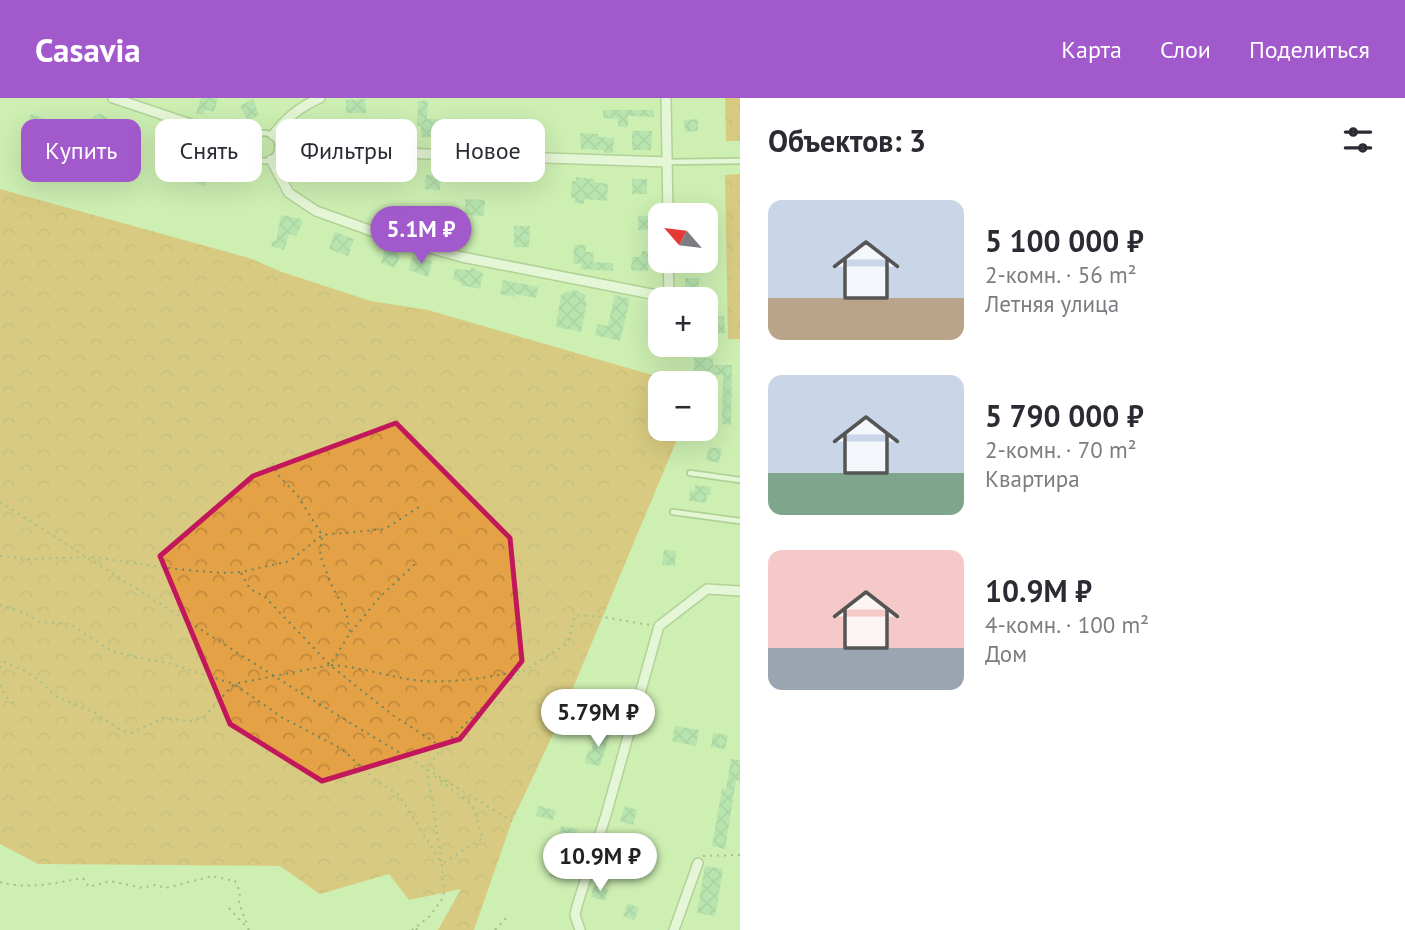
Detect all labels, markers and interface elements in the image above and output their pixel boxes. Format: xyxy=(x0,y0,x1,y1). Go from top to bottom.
text: Casavia xyxy=(35,28,141,71)
text: Карта xyxy=(1061,34,1122,65)
text: Слои xyxy=(1160,34,1211,65)
text: Поделиться xyxy=(1249,34,1370,65)
chip: Купить xyxy=(21,119,141,182)
chip: Снять xyxy=(155,119,262,182)
chip: Фильтры xyxy=(276,119,417,182)
chip: Новое xyxy=(431,119,545,182)
text: Объектов: 3 xyxy=(768,121,926,160)
icon: filters xyxy=(1339,121,1377,159)
north arrow xyxy=(648,203,718,273)
map controls xyxy=(648,203,718,441)
pin: 5.1M ₽ xyxy=(364,206,478,266)
text: 5.1M ₽ xyxy=(386,214,456,243)
text: 5 100 000 ₽ xyxy=(985,221,1144,260)
icon: home xyxy=(824,228,908,312)
text: 2-комн. · 56 m² xyxy=(985,260,1137,289)
button: + xyxy=(648,287,718,357)
text: Летняя улица xyxy=(985,289,1119,318)
button: − xyxy=(648,371,718,441)
text: 5 790 000 ₽ xyxy=(985,396,1144,435)
icon: home xyxy=(824,403,908,487)
text: 2-комн. · 70 m² xyxy=(985,435,1137,464)
text: Квартира xyxy=(985,464,1080,493)
text: 10.9M ₽ xyxy=(985,571,1092,610)
icon: home xyxy=(824,578,908,662)
text: 4-комн. · 100 m² xyxy=(985,610,1149,639)
text: Дом xyxy=(985,639,1027,668)
pin: 5.79M ₽ xyxy=(533,690,663,749)
text: 5.79M ₽ xyxy=(557,697,639,726)
pin: 10.9M ₽ xyxy=(535,834,665,893)
text: 10.9M ₽ xyxy=(559,841,641,870)

